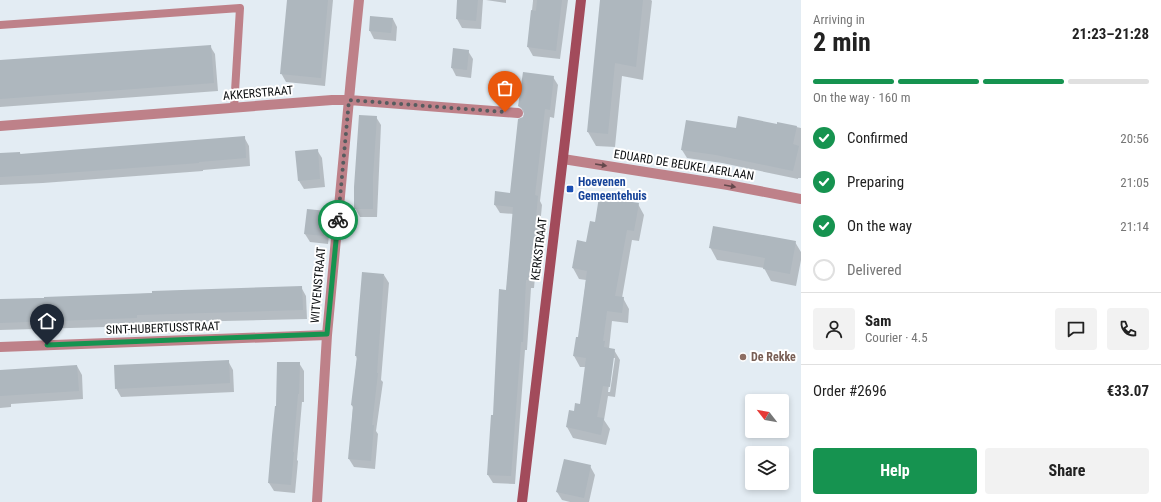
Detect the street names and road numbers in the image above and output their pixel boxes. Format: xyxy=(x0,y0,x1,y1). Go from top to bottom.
street label: AKKERSTRAAT xyxy=(222,83,294,103)
street label: EDUARD DE BEUKELAERLAAN xyxy=(613,147,755,183)
street label: KERKSTRAAT xyxy=(528,217,550,281)
street label: WITVENSTRAAT xyxy=(308,246,328,324)
street label: SINT-HUBERTUSSTRAAT xyxy=(106,319,220,337)

